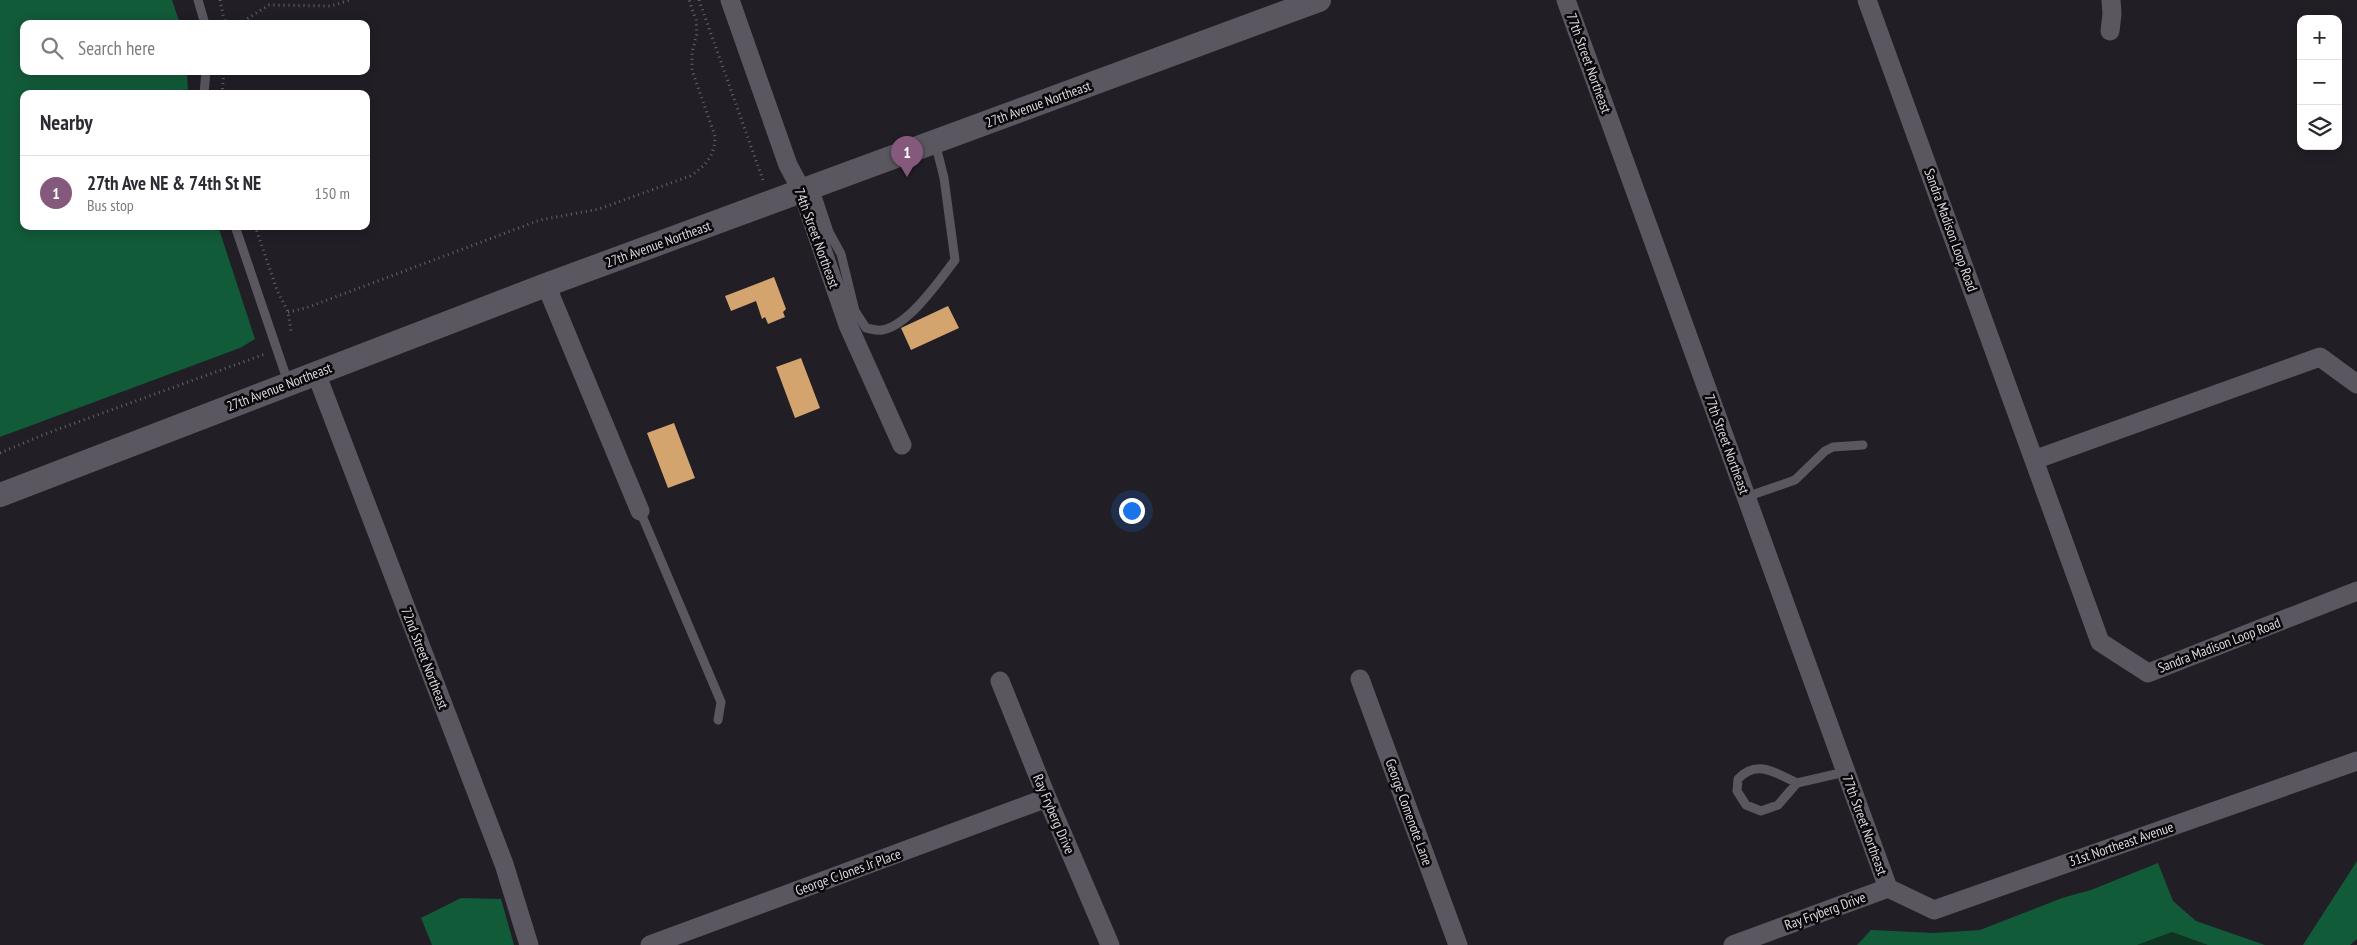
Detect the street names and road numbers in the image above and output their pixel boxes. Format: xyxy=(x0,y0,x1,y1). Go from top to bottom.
street label: 77th Street Northeast xyxy=(1563,11,1615,116)
street label: 27th Avenue Northeast xyxy=(983,76,1093,131)
street label: Sandra Madison Loop Road xyxy=(1920,166,1982,294)
street label: 74th Street Northeast xyxy=(791,185,844,291)
street label: 27th Avenue Northeast xyxy=(603,216,713,271)
street label: 27th Avenue Northeast xyxy=(224,359,334,415)
street label: 77th Street Northeast xyxy=(1701,392,1753,497)
street label: 72nd Street Northeast xyxy=(397,605,453,712)
street label: Sandra Madison Loop Road xyxy=(2155,613,2283,677)
street label: George Comenote Lane xyxy=(1381,756,1437,868)
street label: Ray Fryberg Drive xyxy=(1029,771,1079,857)
street label: 77th Street Northeast xyxy=(1839,773,1891,878)
street label: 31st Northeast Avenue xyxy=(2066,818,2176,870)
street label: George C Jones Jr Place xyxy=(793,844,903,899)
street label: Ray Fryberg Drive xyxy=(1782,888,1868,934)

